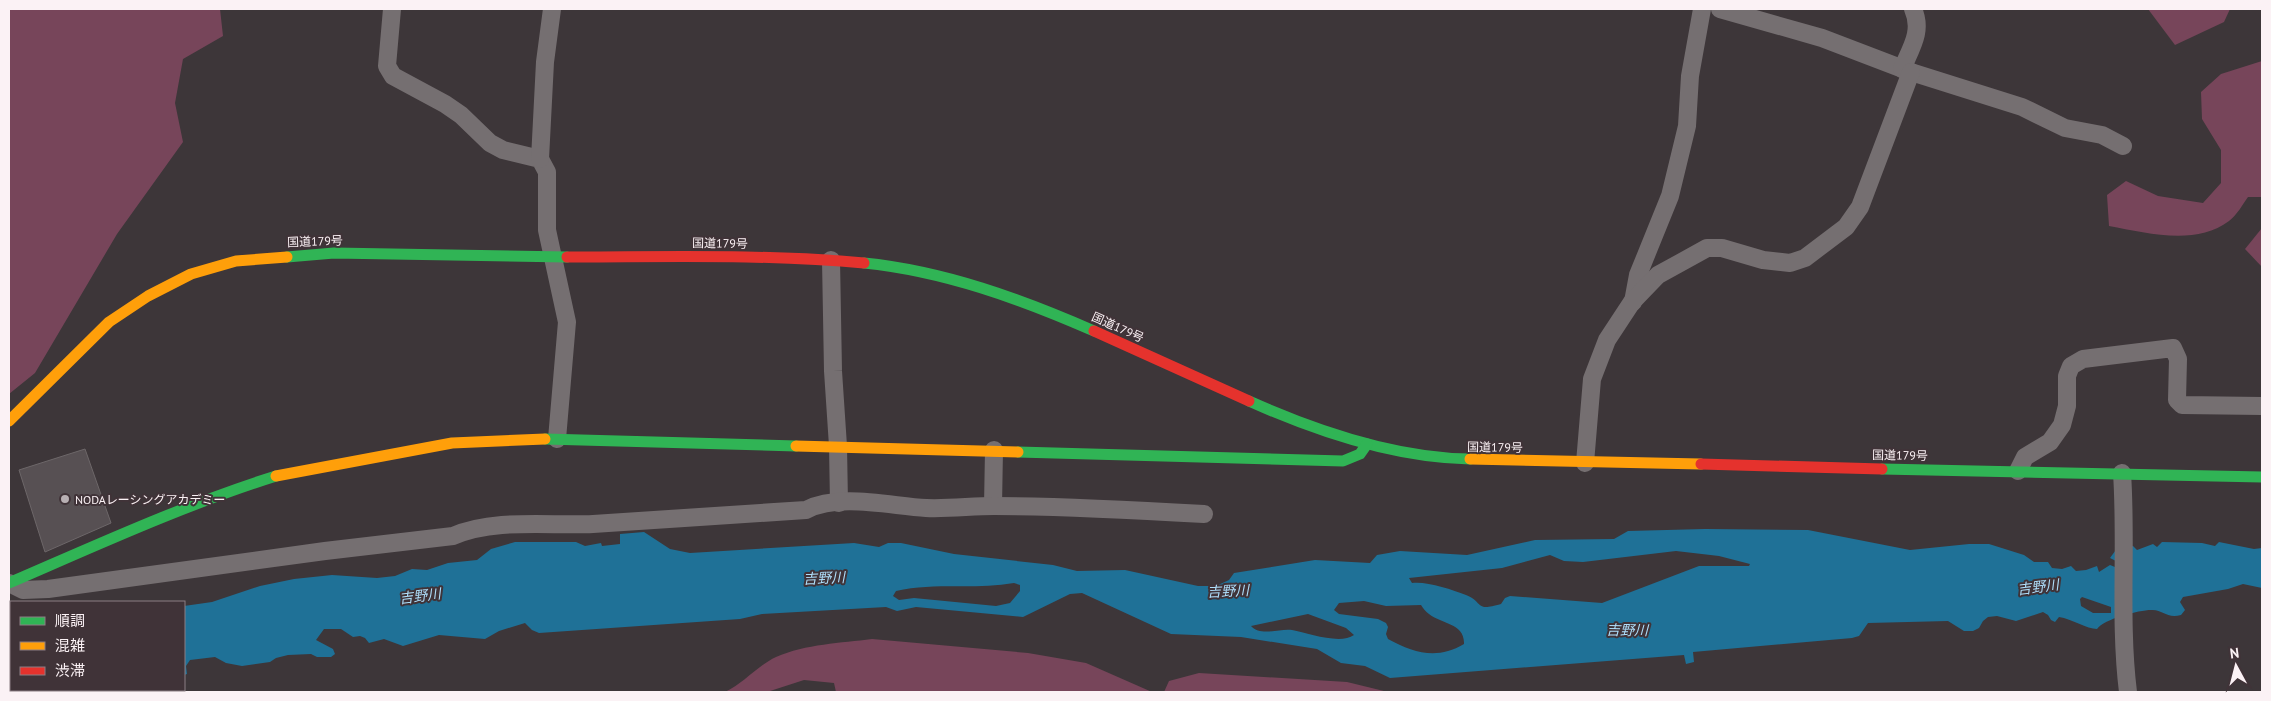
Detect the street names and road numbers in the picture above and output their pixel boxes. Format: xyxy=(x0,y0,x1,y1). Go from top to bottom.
street label: 国道179号 xyxy=(287,233,343,249)
street label: 国道179号 xyxy=(692,235,748,251)
street label: 国道179号 xyxy=(1090,309,1146,345)
street label: 国道179号 xyxy=(1467,439,1523,455)
street label: 国道179号 xyxy=(1872,447,1928,463)

